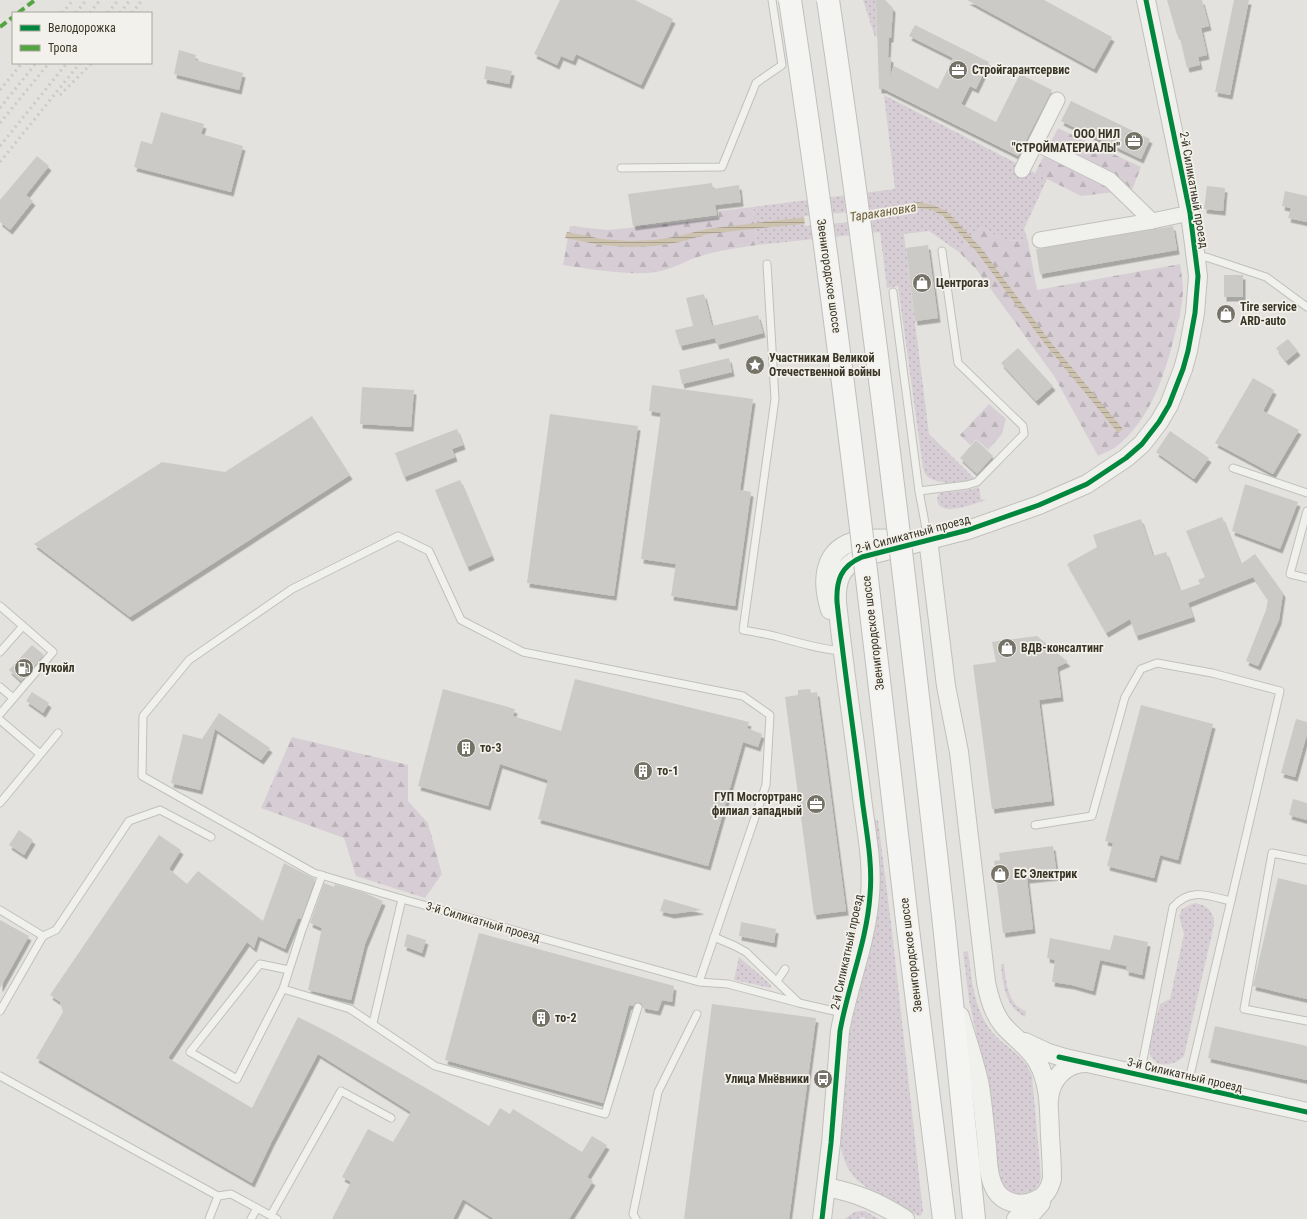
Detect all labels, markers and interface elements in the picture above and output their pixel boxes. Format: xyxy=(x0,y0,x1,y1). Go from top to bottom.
legend xyxy=(12,12,152,64)
text: Велодорожка xyxy=(48,21,116,35)
text: Тропа xyxy=(48,41,78,55)
office icon: Стройгарантсервис xyxy=(947,59,969,81)
place label: Стройгарантсервис xyxy=(972,63,1070,77)
place label: ООО НИЛ "СТРОЙМАТЕРИАЛЫ" xyxy=(1012,127,1120,155)
office icon: ООО НИЛ "СТРОЙМАТЕРИАЛЫ" xyxy=(1123,130,1145,152)
street label: 2-й Силикатный проезд xyxy=(1177,131,1211,250)
water label: Таракановка xyxy=(849,199,917,225)
street label: Звенигородское шоссе xyxy=(814,218,844,334)
shop icon: Центрогаз xyxy=(911,272,933,294)
place label: Центрогаз xyxy=(936,276,989,290)
place label: Tire service ARD-auto xyxy=(1240,300,1297,328)
shop icon: Tire service ARD-auto xyxy=(1215,303,1237,325)
place label: Участникам Великой Отечественной войны xyxy=(769,351,881,379)
place icon: Участникам Великой Отечественной войны xyxy=(744,354,766,376)
street label: 2-й Силикатный проезд xyxy=(854,512,972,556)
street label: Звенигородское шоссе xyxy=(859,575,887,691)
shop icon: ВДВ-консалтинг xyxy=(996,637,1018,659)
place label: ВДВ-консалтинг xyxy=(1021,641,1104,655)
fuel station icon: Лукойл xyxy=(13,657,35,679)
place label: Лукойл xyxy=(38,661,74,675)
building icon: то-3 xyxy=(455,737,477,759)
place label: то-3 xyxy=(480,741,502,755)
building icon: то-1 xyxy=(632,760,654,782)
place label: то-1 xyxy=(657,764,679,778)
place label: ГУП Мосгортранс филиал западный xyxy=(712,790,802,818)
office icon: ГУП Мосгортранс филиал западный xyxy=(805,793,827,815)
shop icon: ЕС Электрик xyxy=(989,863,1011,885)
place label: ЕС Электрик xyxy=(1014,867,1077,881)
street label: 2-й Силикатный проезд xyxy=(828,892,866,1011)
street label: Звенигородское шоссе xyxy=(897,897,925,1013)
street label: 3-й Силикатный проезд xyxy=(424,899,542,945)
building icon: то-2 xyxy=(530,1007,552,1029)
place label: то-2 xyxy=(555,1011,577,1025)
street label: 3-й Силикатный проезд xyxy=(1126,1055,1245,1095)
bus stop icon: Улица Мнёвники xyxy=(812,1068,834,1090)
place label: Улица Мнёвники xyxy=(725,1072,809,1086)

